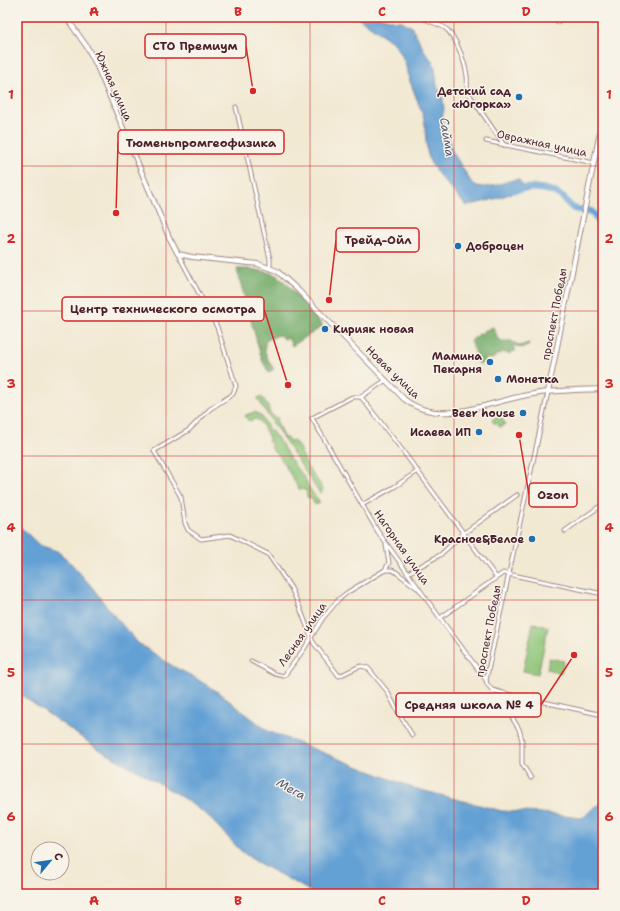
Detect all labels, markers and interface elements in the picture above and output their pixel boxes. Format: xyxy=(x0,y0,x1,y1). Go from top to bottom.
text: A xyxy=(89,3,99,20)
text: B xyxy=(234,3,242,20)
text: C xyxy=(378,3,386,20)
text: D xyxy=(521,3,531,20)
callout: СТО Премиум xyxy=(145,34,246,58)
text: СТО Премиум xyxy=(153,38,237,54)
street label: Южная улица xyxy=(91,49,136,124)
place label: Детский сад «Югорка» xyxy=(437,84,512,112)
text: 1 xyxy=(8,86,14,103)
text: 1 xyxy=(606,86,612,103)
marker: Детский сад «Югорка» xyxy=(514,92,524,102)
water label: Сайма xyxy=(436,116,458,158)
street label: Овражная улица xyxy=(495,127,588,160)
callout: Тюменьпромгеофизика xyxy=(118,130,284,154)
text: Тюменьпромгеофизика xyxy=(126,135,277,151)
callout: Трейд-Ойл xyxy=(336,228,419,252)
text: 2 xyxy=(6,230,16,247)
text: 2 xyxy=(604,230,614,247)
text: Трейд-Ойл xyxy=(344,232,412,248)
place label: Доброцен xyxy=(466,239,524,254)
marker: Доброцен xyxy=(453,241,463,251)
street label: проспект Победы xyxy=(538,267,571,361)
callout: Центр технического осмотра xyxy=(62,297,264,321)
text: Центр технического осмотра xyxy=(70,301,257,317)
place label: Кирияк новая xyxy=(333,322,414,337)
marker: Кирияк новая xyxy=(320,324,330,334)
street label: Новая улица xyxy=(362,343,423,402)
place label: Мамина Пекарня xyxy=(432,349,482,377)
marker: Мамина Пекарня xyxy=(485,357,495,367)
place label: Монетка xyxy=(506,372,559,387)
marker: Монетка xyxy=(493,374,503,384)
text: 3 xyxy=(6,375,16,392)
text: 3 xyxy=(604,375,614,392)
place label: Beer house xyxy=(452,406,515,421)
marker: Beer house xyxy=(518,408,528,418)
place label: Исаева ИП xyxy=(410,425,471,440)
marker: Исаева ИП xyxy=(474,427,484,437)
callout: Ozon xyxy=(529,483,577,507)
text: Ozon xyxy=(537,487,569,503)
street label: Нагорная улица xyxy=(370,507,433,588)
text: 4 xyxy=(6,519,16,536)
text: 4 xyxy=(604,519,614,536)
place label: Красное&Белое xyxy=(434,532,524,547)
marker: Красное&Белое xyxy=(527,534,537,544)
street label: проспект Победы xyxy=(472,584,505,678)
street label: Лесная улица xyxy=(275,599,330,669)
text: 5 xyxy=(7,664,15,681)
text: 5 xyxy=(605,664,613,681)
callout: Средняя школа № 4 xyxy=(396,693,541,717)
text: Средняя школа № 4 xyxy=(404,697,534,713)
water label: Мега xyxy=(274,775,308,803)
text: 6 xyxy=(6,808,16,825)
text: 6 xyxy=(604,808,614,825)
north arrow xyxy=(30,841,70,881)
text: С xyxy=(50,850,67,863)
text: A xyxy=(89,892,99,909)
text: B xyxy=(234,892,242,909)
text: C xyxy=(378,892,386,909)
text: D xyxy=(521,892,531,909)

